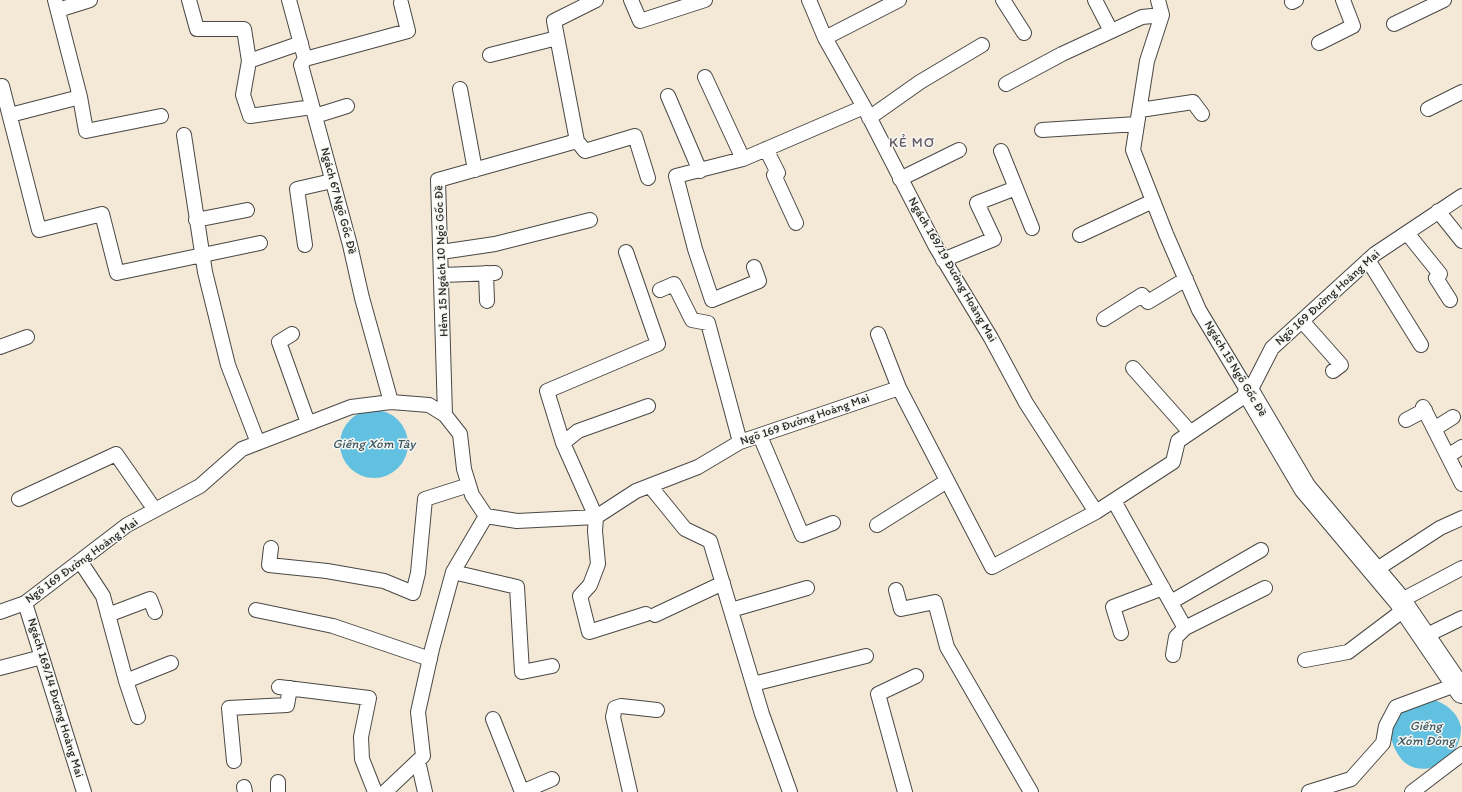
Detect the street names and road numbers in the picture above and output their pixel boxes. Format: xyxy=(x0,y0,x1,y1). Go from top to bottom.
street label: Ngách 67 Ngõ Gốc Đề xyxy=(317,146,359,256)
street label: Hẻm 15 Ngách 10 Ngõ Gốc Đề xyxy=(432,185,452,337)
street label: Ngách 169/19 Đường Hoàng Mai xyxy=(905,195,999,345)
street label: Ngõ 169 Đường Hoàng Mai xyxy=(1273,247,1383,349)
street label: Ngách 15 Ngõ Gốc Đề xyxy=(1201,318,1269,420)
street label: Ngõ 169 Đường Hoàng Mai xyxy=(738,391,872,449)
street label: Ngõ 169 Đường Hoàng Mai xyxy=(23,515,141,607)
street label: Ngách 169/14 Đường Hoàng Mai xyxy=(24,617,86,779)

